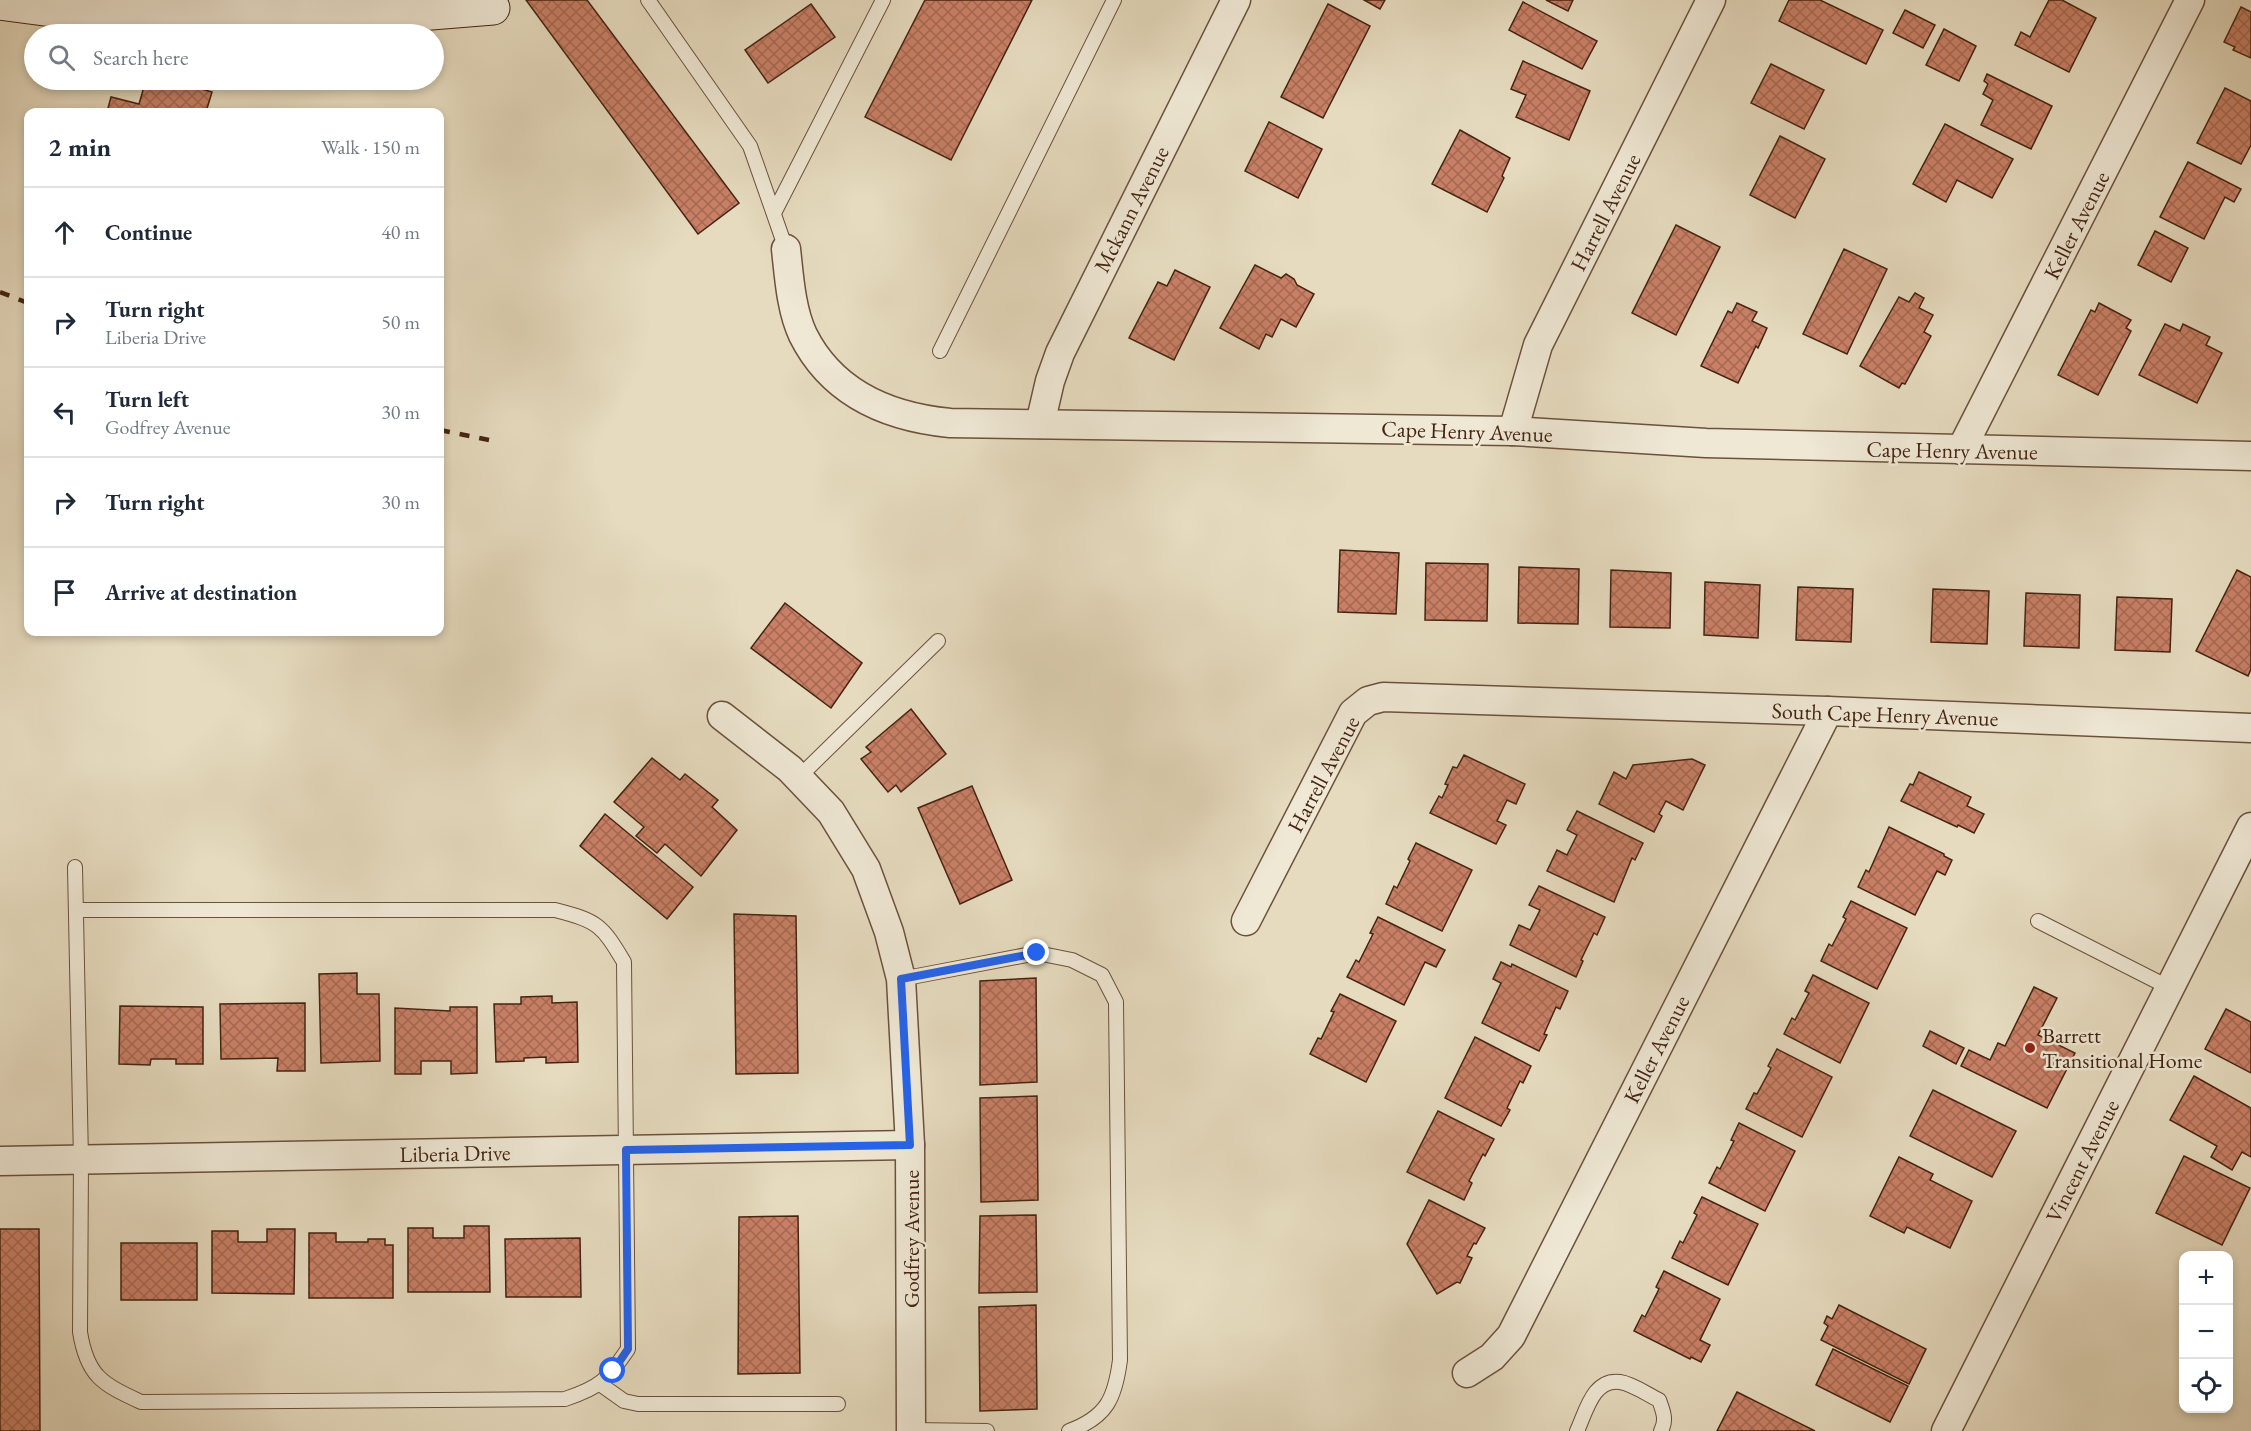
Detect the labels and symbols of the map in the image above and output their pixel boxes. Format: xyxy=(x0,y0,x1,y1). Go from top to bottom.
street label: Mckann Avenue xyxy=(1087,141,1176,277)
street label: Harrell Avenue xyxy=(1563,148,1648,276)
street label: Keller Avenue xyxy=(2037,166,2116,284)
street label: Cape Henry Avenue xyxy=(1381,414,1554,449)
street label: Cape Henry Avenue xyxy=(1866,435,2038,467)
street label: South Cape Henry Avenue xyxy=(1771,696,1999,733)
street label: Harrell Avenue xyxy=(1281,711,1366,838)
route end xyxy=(1023,939,1049,965)
street label: Keller Avenue xyxy=(1617,990,1696,1108)
place label: Barrett Transitional Home xyxy=(2042,1021,2203,1075)
marker: Barrett Transitional Home xyxy=(2023,1041,2037,1055)
street label: Vincent Avenue xyxy=(2039,1094,2126,1228)
street label: Liberia Drive xyxy=(399,1138,511,1169)
street label: Godfrey Avenue xyxy=(897,1170,926,1308)
route start xyxy=(599,1357,625,1383)

